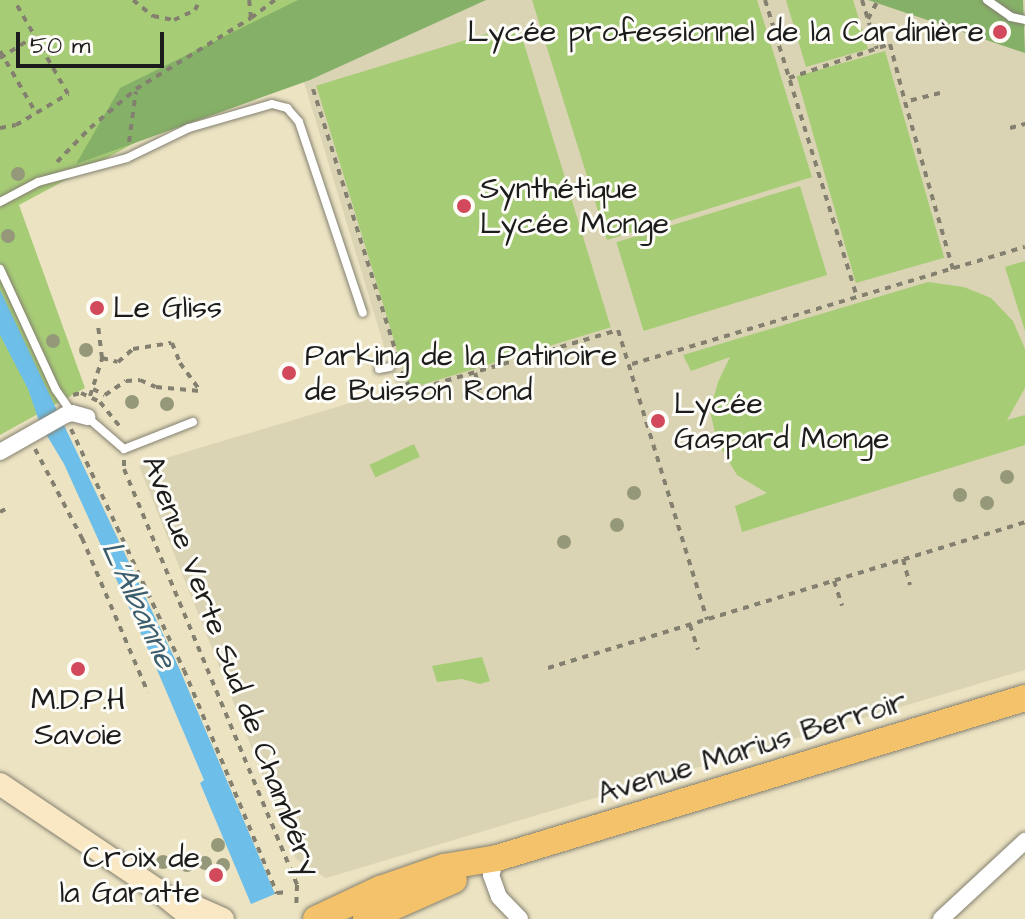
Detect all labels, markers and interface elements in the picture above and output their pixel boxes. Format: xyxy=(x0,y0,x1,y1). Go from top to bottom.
place label: Lycée professionnel de la Cardinière xyxy=(467,14,984,50)
scale bar xyxy=(20,16,168,66)
marker: Lycée professionnel de la Cardinière xyxy=(991,23,1009,41)
text: 50 m xyxy=(30,29,90,63)
place label: Synthétique Lycée Monge xyxy=(480,171,669,242)
marker: Synthétique Lycée Monge xyxy=(455,197,473,215)
place label: Le Gliss xyxy=(113,290,222,326)
marker: Le Gliss xyxy=(88,299,106,317)
place label: Parking de la Patinoire de Buisson Rond xyxy=(305,338,617,408)
marker: Parking de la Patinoire de Buisson Rond xyxy=(280,364,298,382)
place label: Lycée Gaspard Monge xyxy=(674,386,889,456)
marker: Lycée Gaspard Monge xyxy=(649,412,667,430)
street label: Avenue Verte Sud de Chambéry xyxy=(134,451,328,881)
water label: L'Albanne xyxy=(92,535,184,675)
marker: M.D.P.H Savoie xyxy=(69,660,87,678)
place label: M.D.P.H Savoie xyxy=(31,682,125,752)
street label: Avenue Marius Berroir xyxy=(593,684,911,812)
place label: Croix de la Garatte xyxy=(60,840,200,910)
marker: Croix de la Garatte xyxy=(207,866,225,884)

